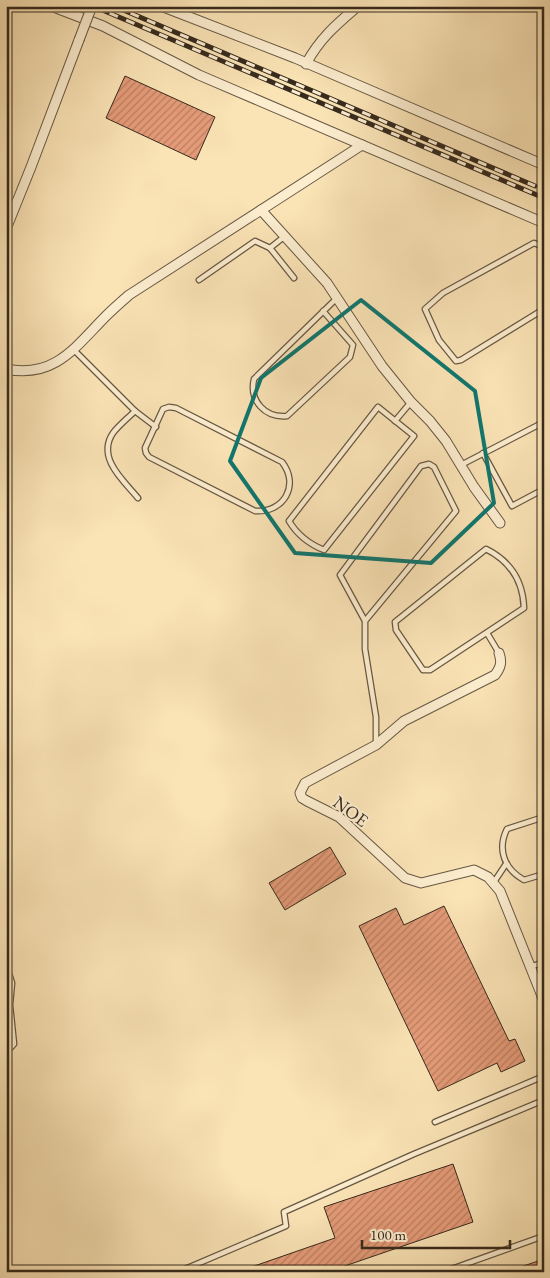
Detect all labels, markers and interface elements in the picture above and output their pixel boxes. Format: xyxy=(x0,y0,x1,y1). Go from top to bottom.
street label: NOE xyxy=(329,790,373,832)
scale bar xyxy=(362,1218,510,1250)
text: 100 m xyxy=(370,1225,407,1244)

